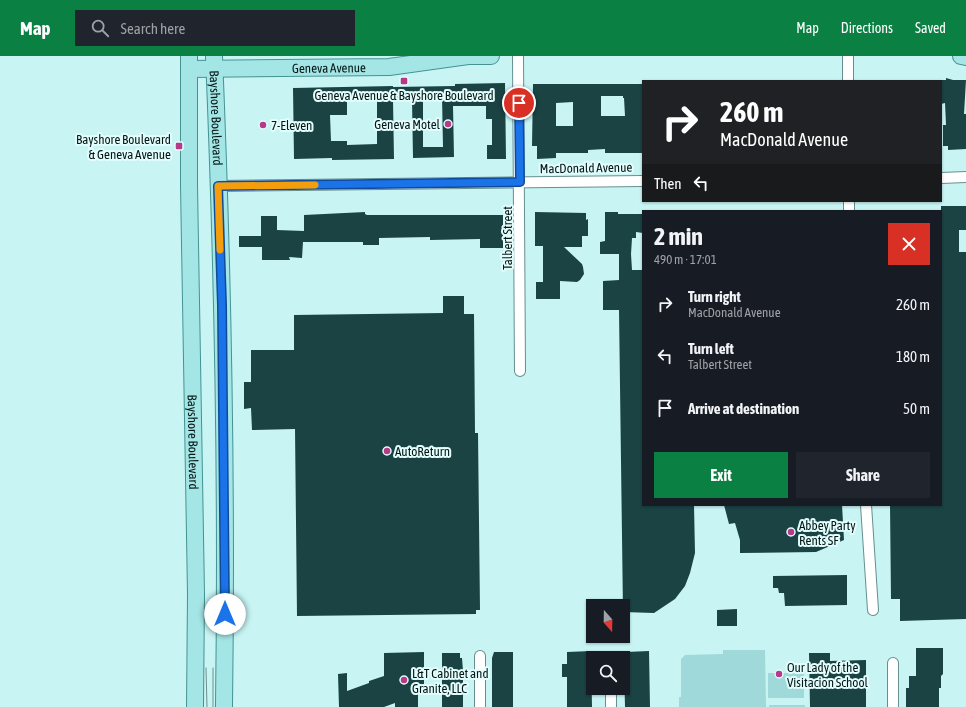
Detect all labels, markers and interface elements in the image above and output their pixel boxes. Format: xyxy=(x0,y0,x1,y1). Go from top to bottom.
search box xyxy=(75,10,355,46)
text: Map xyxy=(20,17,51,39)
icon: search xyxy=(89,17,111,39)
text: Search here xyxy=(121,20,185,37)
text: Map xyxy=(796,20,819,36)
text: Directions xyxy=(841,20,893,36)
text: Saved xyxy=(915,20,946,36)
street label: Geneva Avenue xyxy=(292,60,366,75)
street label: Bayshore Boulevard xyxy=(207,70,226,166)
marker: Geneva Avenue & Bayshore Boulevard xyxy=(399,76,409,86)
pin xyxy=(502,86,536,120)
place label: Geneva Avenue & Bayshore Boulevard xyxy=(314,88,494,103)
icon: arrive xyxy=(508,92,530,114)
icon: right xyxy=(654,96,706,148)
text: 260 m xyxy=(720,96,783,128)
place label: Geneva Motel xyxy=(374,117,441,132)
place label: 7-Eleven xyxy=(271,118,312,133)
marker: Geneva Motel xyxy=(443,119,453,129)
marker: 7-Eleven xyxy=(258,120,268,130)
text: MacDonald Avenue xyxy=(720,129,848,150)
place label: Bayshore Boulevard & Geneva Avenue xyxy=(76,132,171,162)
marker: Bayshore Boulevard & Geneva Avenue xyxy=(174,141,184,151)
street label: MacDonald Avenue xyxy=(540,160,632,176)
icon: left xyxy=(690,172,712,194)
text: Then xyxy=(654,175,682,192)
street label: Talbert Street xyxy=(500,206,515,270)
text: 2 min xyxy=(654,223,703,250)
button: close xyxy=(888,223,930,265)
text: 490 m · 17:01 xyxy=(654,252,717,267)
text: Turn right xyxy=(688,288,741,305)
icon: right xyxy=(654,293,676,315)
text: 260 m xyxy=(896,296,930,313)
text: MacDonald Avenue xyxy=(688,305,781,320)
text: Turn left xyxy=(688,340,734,357)
icon: left xyxy=(654,345,676,367)
text: 180 m xyxy=(896,348,930,365)
text: Talbert Street xyxy=(688,357,752,372)
street label: Bayshore Boulevard xyxy=(185,394,202,490)
icon: arrive xyxy=(654,397,676,419)
text: Arrive at destination xyxy=(688,400,799,417)
text: 50 m xyxy=(903,400,930,417)
place label: AutoReturn xyxy=(395,444,450,459)
marker: AutoReturn xyxy=(382,446,392,456)
button: Exit xyxy=(654,452,788,498)
button: Share xyxy=(796,452,930,498)
place label: Abbey Party Rents SF xyxy=(799,518,856,548)
marker: Abbey Party Rents SF xyxy=(786,527,796,537)
position arrow xyxy=(204,593,246,635)
north arrow xyxy=(586,599,630,643)
map controls xyxy=(586,599,630,695)
button: search xyxy=(586,651,630,695)
place label: Our Lady of the Visitacion School xyxy=(787,660,869,690)
place label: L&T Cabinet and Granite, LLC xyxy=(412,666,489,696)
marker: Our Lady of the Visitacion School xyxy=(774,669,784,679)
marker: L&T Cabinet and Granite, LLC xyxy=(399,675,409,685)

